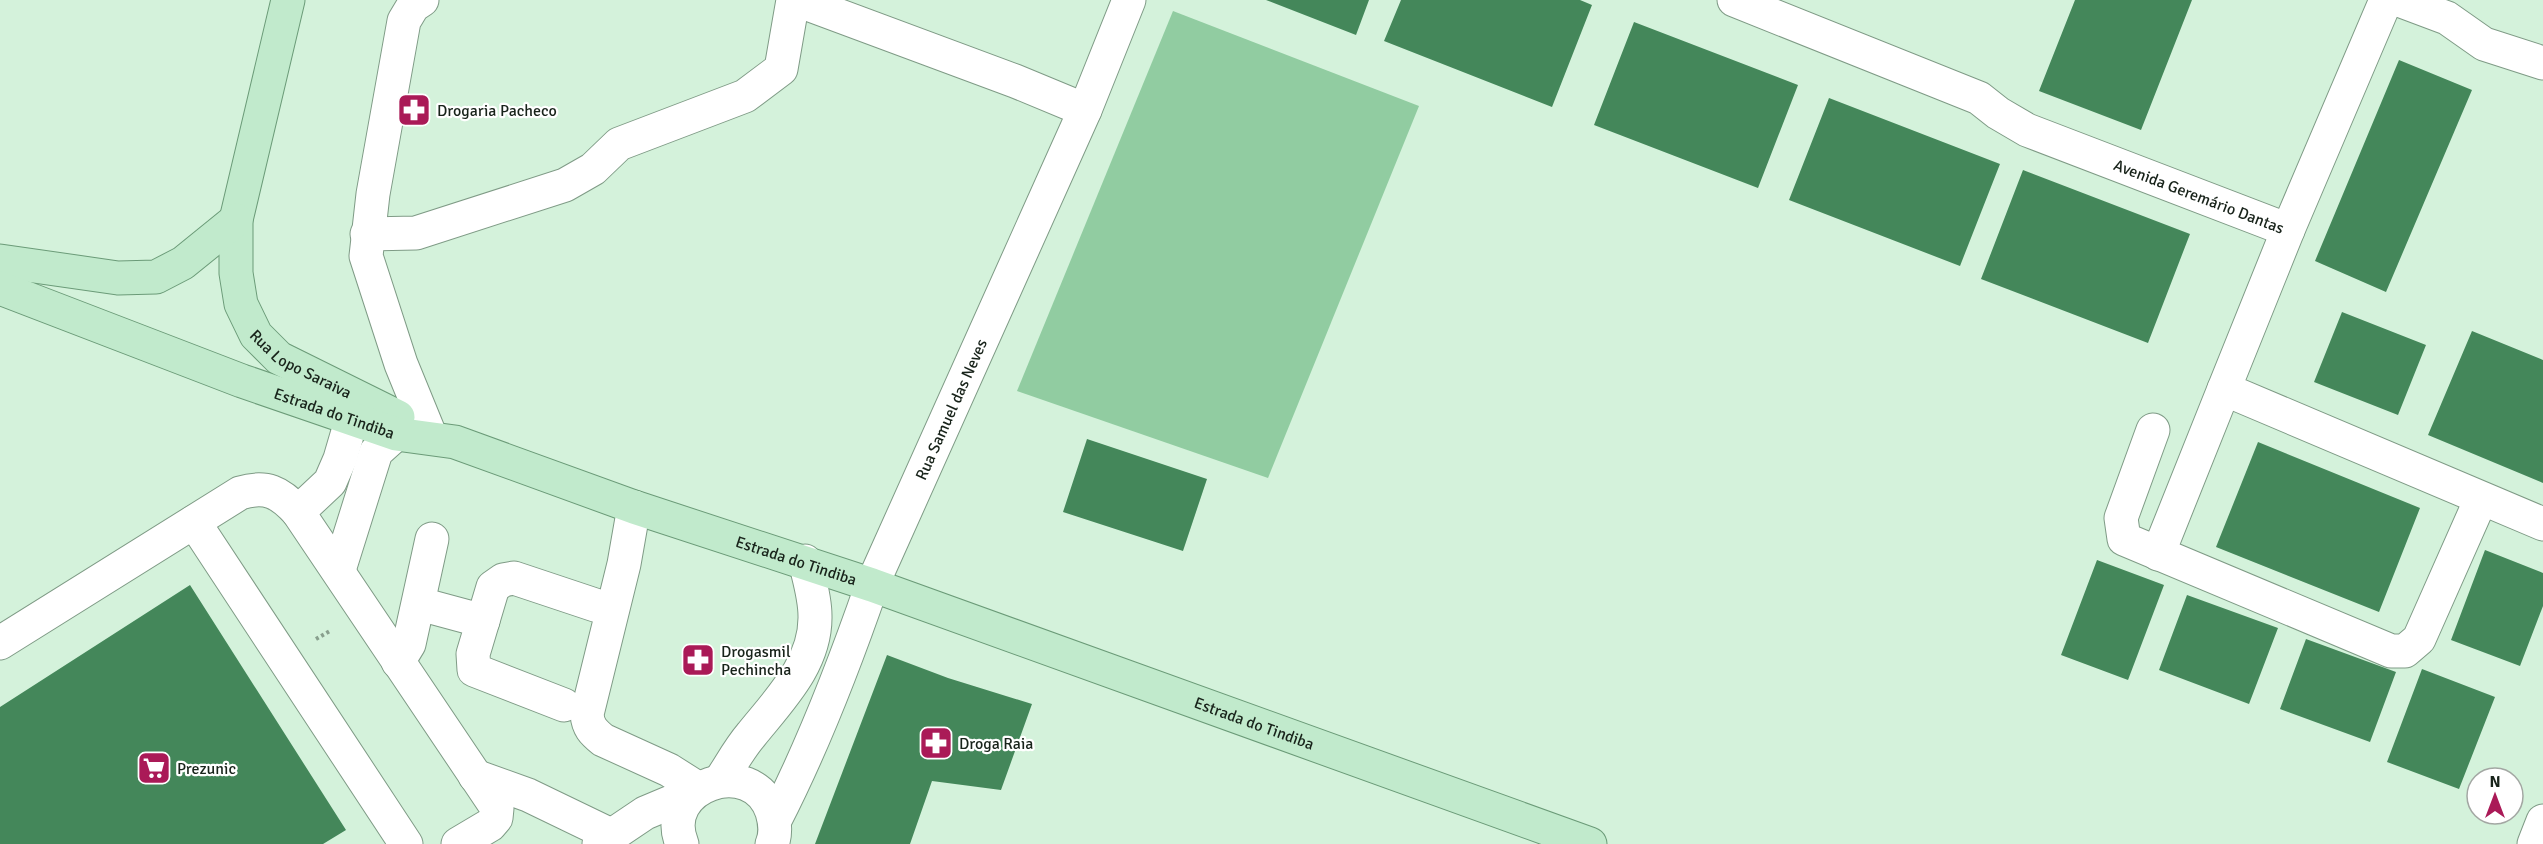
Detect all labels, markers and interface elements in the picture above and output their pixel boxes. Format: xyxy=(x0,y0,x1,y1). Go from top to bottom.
pharmacy icon: Drogaria Pacheco xyxy=(396,92,432,128)
place label: Drogaria Pacheco xyxy=(437,101,557,121)
street label: Avenida Geremário Dantas xyxy=(2111,155,2287,239)
street label: Rua Lopo Saraiva xyxy=(245,326,355,403)
street label: Rua Samuel das Neves xyxy=(911,336,992,483)
street label: Estrada do Tindiba xyxy=(271,384,397,444)
street label: Estrada do Tindiba xyxy=(733,532,859,590)
pharmacy icon: Drogasmil Pechincha xyxy=(680,642,716,678)
place label: Drogasmil Pechincha xyxy=(721,642,791,680)
street label: Estrada do Tindiba xyxy=(1191,693,1317,755)
pharmacy icon: Droga Raia xyxy=(918,725,954,761)
place label: Droga Raia xyxy=(959,734,1033,754)
supermarket icon: Prezunic xyxy=(136,750,172,786)
place label: Prezunic xyxy=(177,759,236,779)
north arrow xyxy=(2465,766,2525,826)
text: N xyxy=(2489,772,2501,792)

